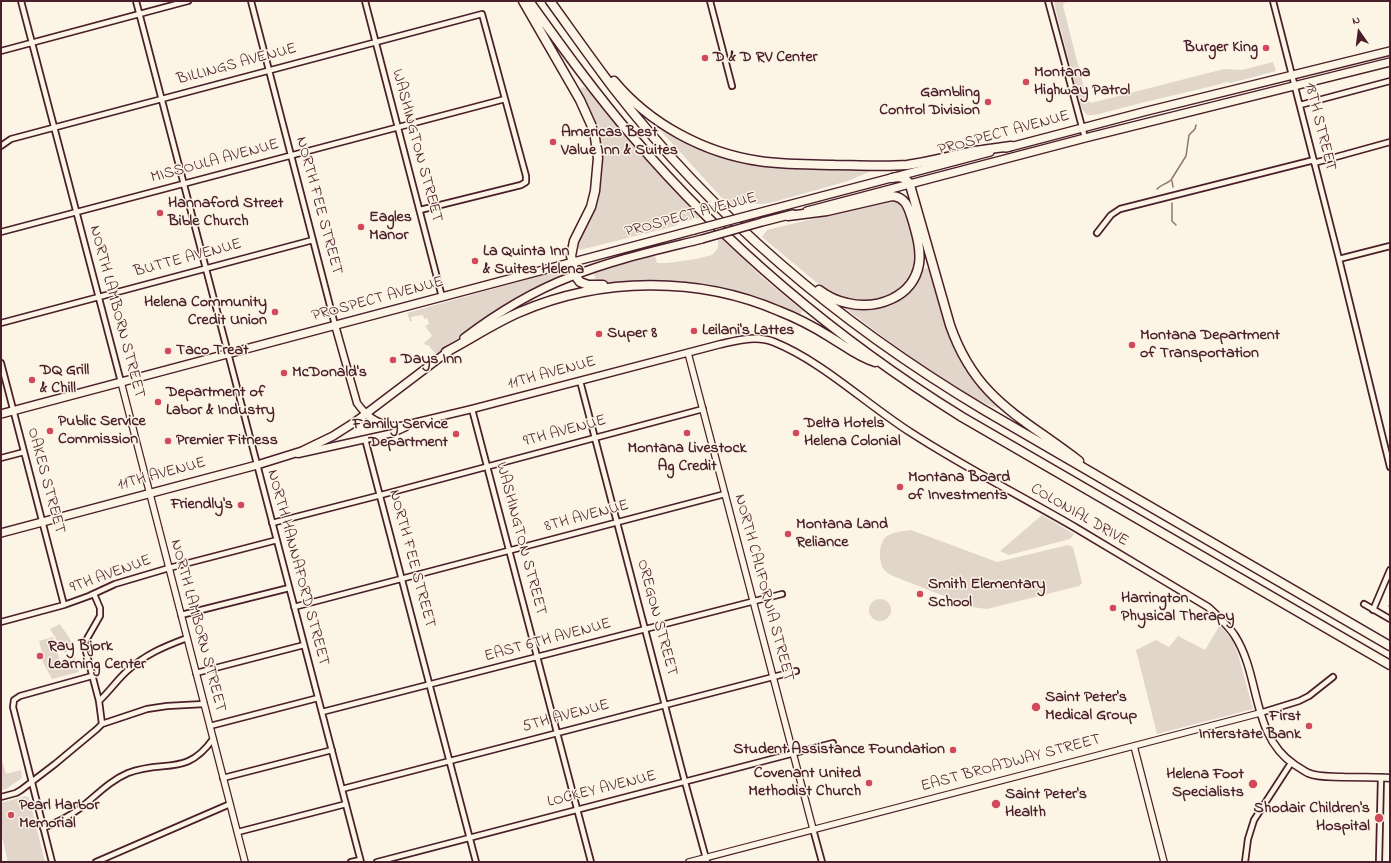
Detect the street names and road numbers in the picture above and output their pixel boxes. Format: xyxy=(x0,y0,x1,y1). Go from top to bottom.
street label: BILLINGS AVENUE xyxy=(175,40,299,90)
street label: WASHINGTON STREET xyxy=(386,67,446,225)
street label: 18TH STREET xyxy=(1299,81,1339,173)
street label: PROSPECT AVENUE xyxy=(936,107,1072,161)
street label: NORTH FEE STREET xyxy=(290,135,346,277)
street label: MISSOULA AVENUE xyxy=(149,136,281,188)
street label: PROSPECT AVENUE xyxy=(623,189,759,243)
street label: NORTH LAMBORN STREET xyxy=(84,224,148,400)
street label: BUTTE AVENUE xyxy=(132,235,244,283)
street label: PROSPECT AVENUE xyxy=(310,273,446,327)
street label: 11TH AVENUE xyxy=(506,353,598,395)
street label: 9TH AVENUE xyxy=(521,412,609,452)
street label: OAKES STREET xyxy=(22,426,68,536)
street label: 11TH AVENUE xyxy=(116,454,208,496)
street label: WASHINGTON STREET xyxy=(490,460,550,618)
street label: NORTH HANNAFORD STREET xyxy=(262,468,332,668)
street label: COLONIAL DRIVE xyxy=(1026,480,1132,552)
street label: NORTH FEE STREET xyxy=(383,488,439,630)
street label: NORTH CALIFORNIA STREET xyxy=(729,492,797,684)
street label: 8TH AVENUE xyxy=(543,497,631,537)
street label: NORTH LAMBORN STREET xyxy=(165,538,229,714)
street label: 9TH AVENUE xyxy=(68,551,154,599)
street label: OREGON STREET xyxy=(631,558,681,678)
street label: EAST 6TH AVENUE xyxy=(483,615,613,667)
street label: 5TH AVENUE xyxy=(520,696,612,738)
street label: EAST BROADWAY STREET xyxy=(919,731,1103,797)
street label: LOCKEY AVENUE xyxy=(545,767,659,813)

